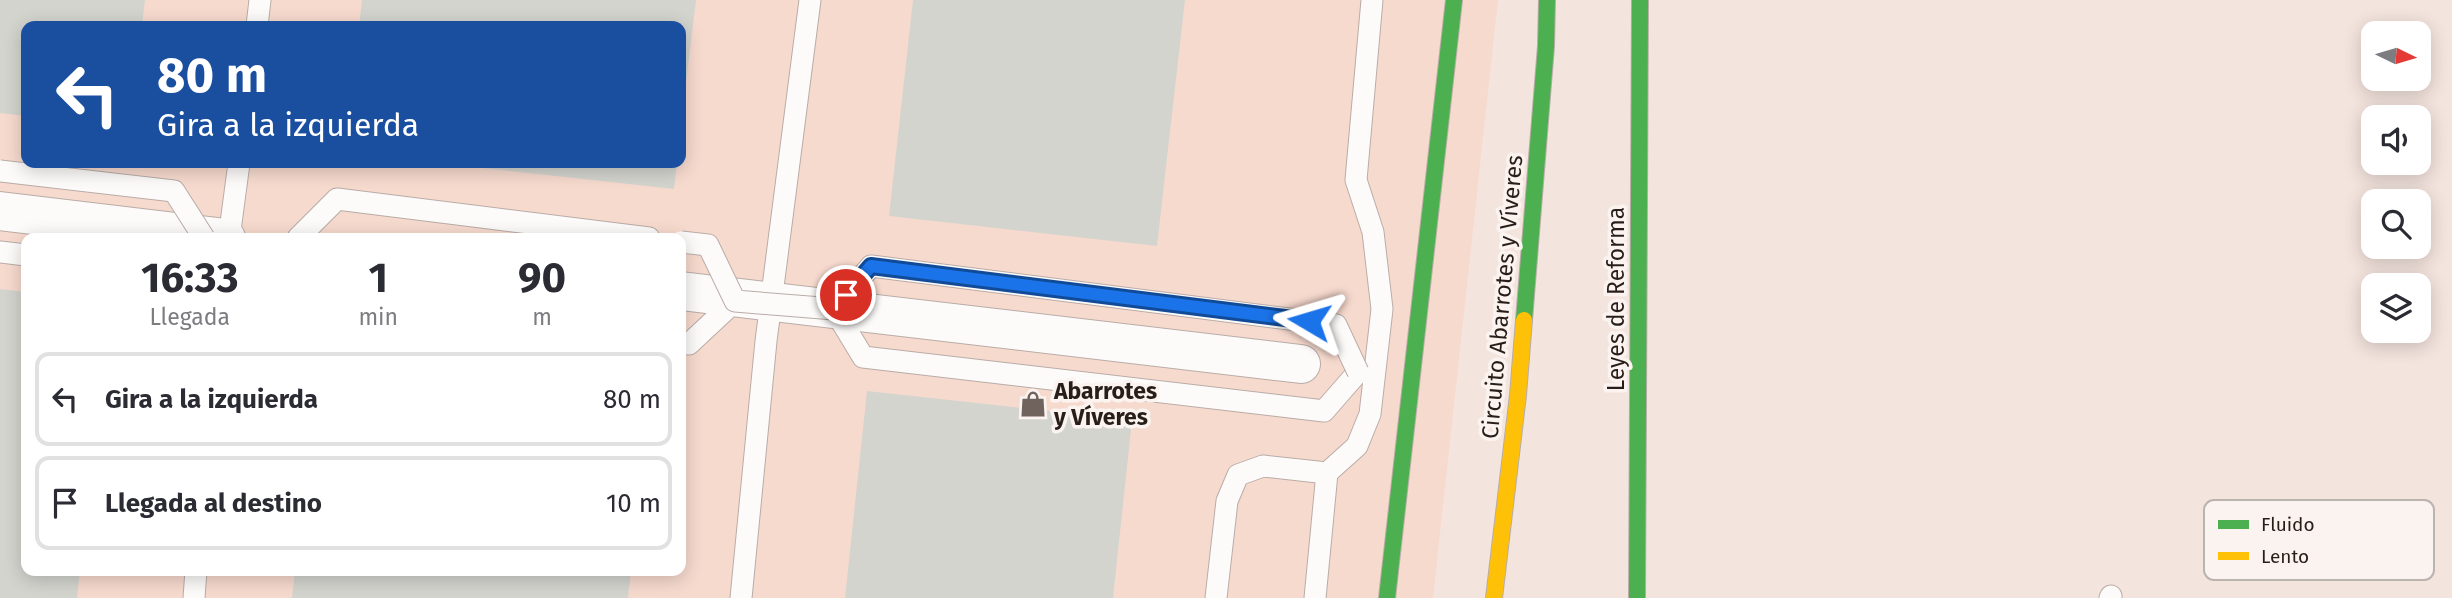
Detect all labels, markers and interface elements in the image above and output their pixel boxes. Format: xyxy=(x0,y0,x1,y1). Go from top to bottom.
north arrow xyxy=(2361,21,2431,91)
map controls xyxy=(2361,21,2431,343)
text: 80 m xyxy=(157,46,267,105)
icon: left xyxy=(42,49,133,140)
button: sound xyxy=(2361,105,2431,175)
text: Gira a la izquierda xyxy=(157,106,419,144)
street label: Circuito Abarrotes y Víveres xyxy=(1476,154,1528,440)
button: search xyxy=(2361,189,2431,259)
street label: Leyes de Reforma xyxy=(1602,207,1630,391)
text: 16:33 xyxy=(141,253,239,303)
text: 1 xyxy=(368,253,388,303)
text: 90 xyxy=(518,253,566,303)
pin xyxy=(816,265,876,325)
button: layers xyxy=(2361,273,2431,343)
icon: arrive xyxy=(827,276,865,314)
position arrow xyxy=(1272,284,1346,358)
text: Llegada xyxy=(149,303,230,331)
text: min xyxy=(358,303,398,331)
text: m xyxy=(532,303,552,331)
place label: Abarrotes y Víveres xyxy=(1053,377,1157,431)
icon: left xyxy=(46,380,84,418)
text: Gira a la izquierda xyxy=(105,384,318,415)
text: 80 m xyxy=(603,384,661,415)
shop icon: Abarrotes y Víveres xyxy=(1018,389,1048,419)
icon: arrive xyxy=(46,484,84,522)
text: Llegada al destino xyxy=(105,488,322,519)
text: 10 m xyxy=(606,488,661,519)
legend xyxy=(2204,500,2434,580)
text: Fluido xyxy=(2261,513,2315,536)
text: Lento xyxy=(2261,545,2309,568)

